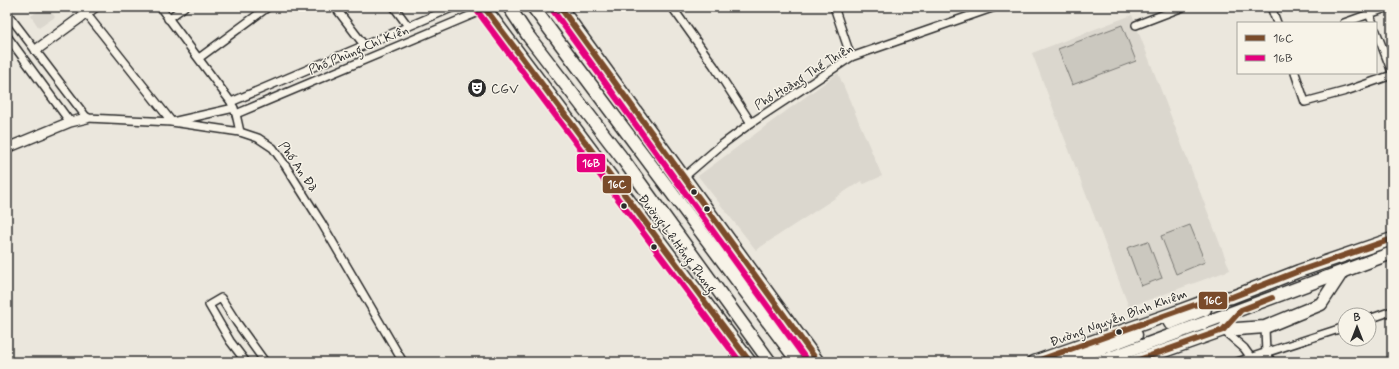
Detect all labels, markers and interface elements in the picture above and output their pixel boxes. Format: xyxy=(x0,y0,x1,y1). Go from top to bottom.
street label: Phố Phùng Chí Kiên xyxy=(306,22,412,81)
legend xyxy=(1237,22,1377,74)
text: 16C xyxy=(1273,31,1294,47)
street label: Phố Hoàng Thế Thiện xyxy=(751,40,857,116)
text: 16B xyxy=(1273,51,1293,67)
theatre icon: CGV xyxy=(466,77,488,99)
place label: CGV xyxy=(491,81,519,98)
street label: Phố An Đà xyxy=(274,138,321,195)
line badge: 16B xyxy=(576,153,606,173)
text: 16B xyxy=(582,157,600,171)
line badge: 16C xyxy=(602,175,632,194)
text: 16C xyxy=(608,178,627,192)
unlabelled marker xyxy=(689,187,699,197)
street label: Đường Lê Hồng Phong xyxy=(632,191,720,298)
unlabelled marker xyxy=(619,201,629,211)
unlabelled marker xyxy=(702,204,712,214)
unlabelled marker xyxy=(649,242,659,252)
street label: Đường Nguyễn Bỉnh Khiêm xyxy=(1048,286,1190,353)
line badge: 16C xyxy=(1198,291,1228,310)
text: 16C xyxy=(1204,294,1223,308)
north arrow xyxy=(1337,307,1377,347)
text: B xyxy=(1354,311,1361,325)
unlabelled marker xyxy=(1114,327,1124,337)

